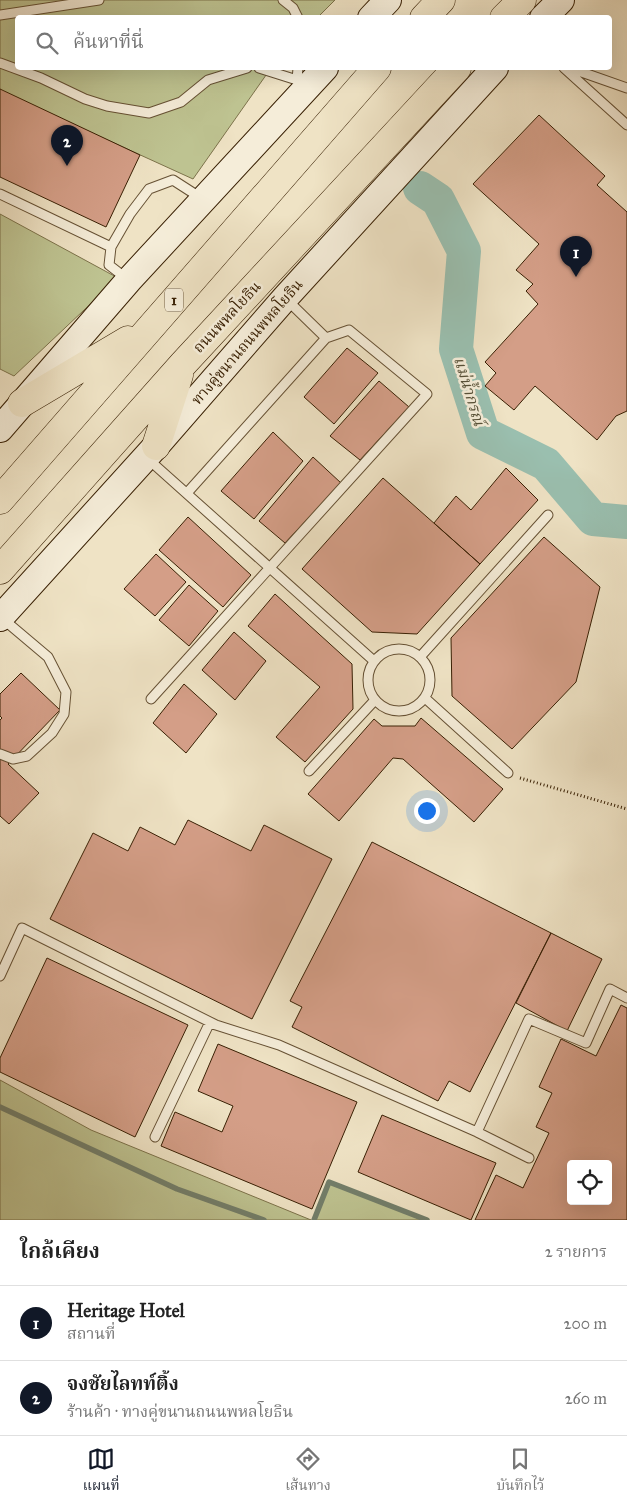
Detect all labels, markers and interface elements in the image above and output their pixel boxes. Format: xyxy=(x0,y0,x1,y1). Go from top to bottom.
search box xyxy=(15,15,612,70)
icon: search xyxy=(33,29,61,57)
text: ค้นหาที่นี่ xyxy=(73,30,144,53)
pin: 2 xyxy=(51,125,83,166)
pin: 1 xyxy=(560,236,592,277)
street label: ทางคู่ขนานถนนพหลโยธิน xyxy=(186,274,307,409)
street label: ถนนพหลโยธิน xyxy=(188,276,265,357)
road number: 1 xyxy=(165,288,183,312)
water label: แม่น้ำกรณ์ xyxy=(450,354,492,430)
your location xyxy=(414,798,440,824)
map controls xyxy=(567,1160,612,1205)
button: locate xyxy=(567,1160,612,1205)
text: ใกล้เคียง xyxy=(20,1238,100,1264)
text: 2 รายการ xyxy=(545,1242,607,1261)
text: Heritage Hotel xyxy=(67,1299,185,1322)
text: 1 xyxy=(33,1314,39,1333)
text: 200 m xyxy=(564,1314,607,1333)
text: สถานที่ xyxy=(67,1324,115,1343)
text: จงชัยไลทท์ติ้ง xyxy=(67,1372,179,1395)
text: 2 xyxy=(32,1389,40,1408)
text: 260 m xyxy=(565,1389,607,1408)
text: ร้านค้า · ทางคู่ขนานถนนพหลโยธิน xyxy=(67,1402,293,1421)
tab: แผนที่ xyxy=(83,1445,120,1497)
tab: เส้นทาง xyxy=(285,1445,331,1497)
tab: บันทึกไว้ xyxy=(496,1445,544,1497)

